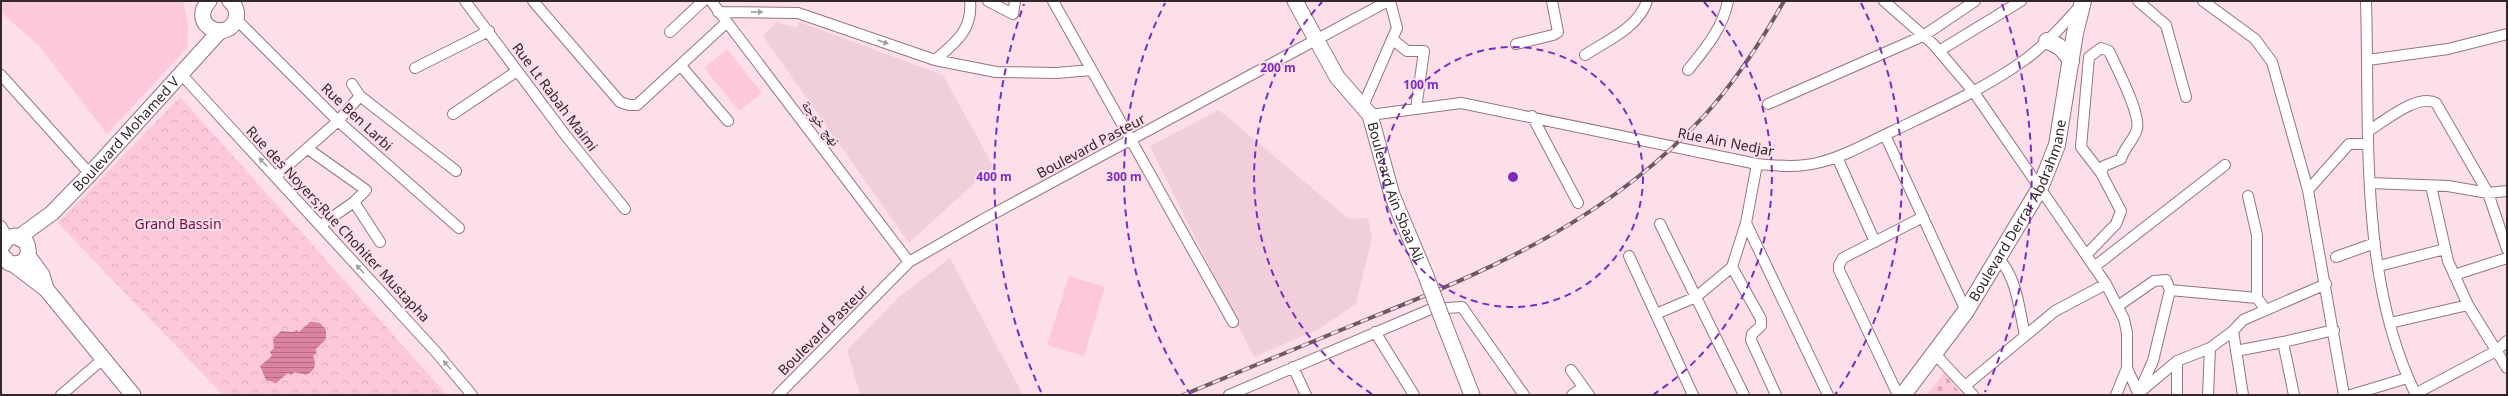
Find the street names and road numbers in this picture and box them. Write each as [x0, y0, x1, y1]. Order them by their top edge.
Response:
street label: Rue Lt Rabah Maimi [508, 39, 602, 155]
street label: Boulevard Mohamed V [68, 72, 184, 195]
street label: Rue Ben Larbi [317, 79, 397, 155]
street label: نهج خوجة [797, 96, 845, 150]
street label: Boulevard Pasteur [1033, 109, 1149, 182]
street label: Boulevard Derrar Abdrahmane [1964, 118, 2070, 305]
street label: Boulevard Aïn Sbaa Ali [1363, 119, 1429, 264]
street label: Rue des Noyers;Rue Chohiter Mustapha [242, 122, 434, 326]
street label: Rue Ain Nedjar [1676, 123, 1776, 160]
street label: Boulevard Pasteur [773, 280, 872, 379]

